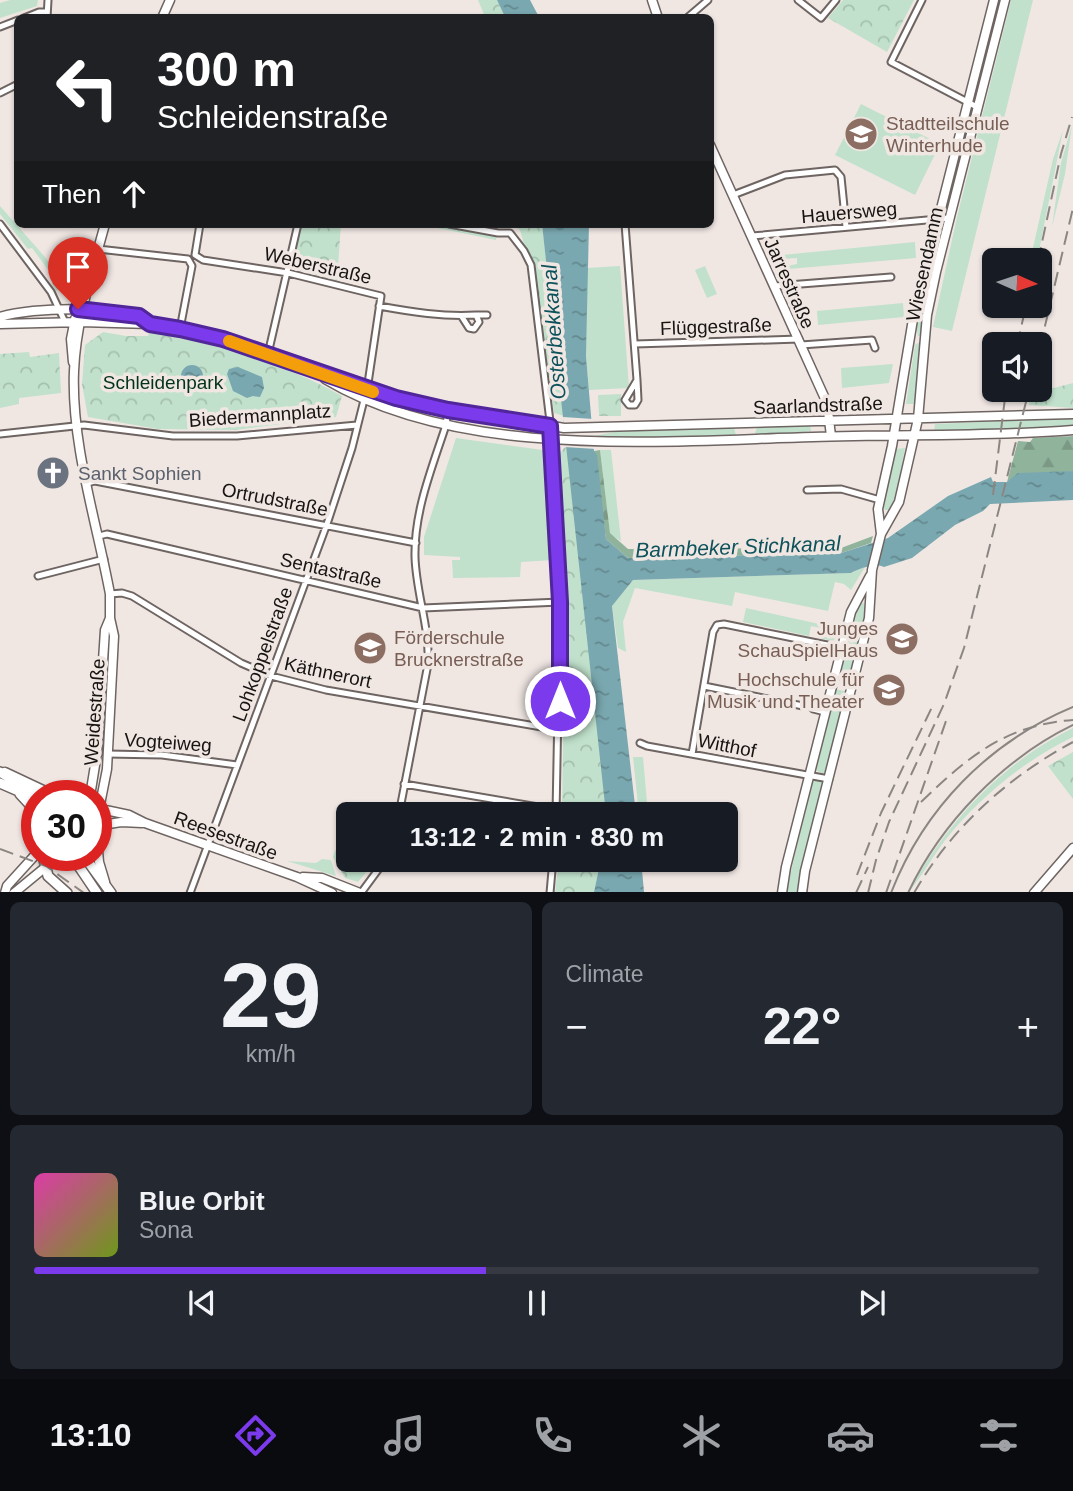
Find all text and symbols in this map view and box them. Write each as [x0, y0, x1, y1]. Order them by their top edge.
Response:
icon: left [42, 42, 133, 133]
text: 300 m [157, 42, 296, 96]
text: Schleidenstraße [157, 99, 388, 135]
place label: Stadtteilschule Winterhude [886, 113, 1010, 156]
school or university icon: Stadtteilschule Winterhude [842, 115, 880, 153]
icon: ahead [115, 175, 153, 213]
text: Then [42, 179, 101, 209]
street label: Hauersweg [800, 198, 898, 227]
street label: Wiesendamm [902, 205, 947, 323]
street label: Jarrestraße [760, 235, 819, 332]
pin [48, 237, 108, 309]
street label: Weberstraße [262, 243, 374, 288]
icon: arrive [59, 248, 97, 286]
north arrow [982, 248, 1052, 318]
map controls [982, 248, 1052, 402]
water label: Osterbekkanal [537, 262, 570, 400]
street label: Flüggestraße [660, 314, 772, 339]
button: sound [982, 332, 1052, 402]
park label: Schleidenpark [103, 372, 224, 393]
street label: Saarlandstraße [753, 393, 883, 418]
street label: Biedermannplatz [188, 400, 332, 431]
church icon: Sankt Sophien [34, 454, 72, 492]
place label: Sankt Sophien [78, 463, 202, 484]
street label: Ortrudstraße [220, 479, 330, 520]
water label: Barmbeker Stichkanal [635, 531, 842, 562]
street label: Sentastraße [278, 549, 384, 592]
street label: Lohkoppelstraße [228, 584, 297, 724]
place label: Junges SchauSpielHaus [738, 618, 878, 661]
school or university icon: Junges SchauSpielHaus [883, 620, 921, 658]
place label: Förderschule Brucknerstraße [394, 627, 524, 670]
school or university icon: Förderschule Brucknerstraße [351, 629, 389, 667]
street label: Käthnerort [282, 653, 374, 692]
street label: Weidestraße [80, 658, 109, 766]
position arrow [523, 664, 597, 738]
place label: Hochschule für Musik und Theater [707, 669, 865, 712]
school or university icon: Hochschule für Musik und Theater [870, 671, 908, 709]
street label: Vogteiweg [123, 729, 212, 756]
street label: Witthof [696, 730, 759, 762]
speed limit sign: 30 [21, 780, 112, 871]
street label: Reesestraße [171, 807, 281, 864]
text: 13:12 · 2 min · 830 m [410, 822, 664, 852]
text: 29 [220, 945, 321, 1046]
text: Climate [566, 961, 643, 987]
text: 22° [763, 997, 842, 1055]
text: − [566, 1006, 588, 1048]
text: + [1017, 1006, 1039, 1048]
text: km/h [246, 1041, 296, 1067]
text: Blue Orbit [139, 1186, 265, 1216]
text: Sona [139, 1217, 193, 1243]
icon: previous [183, 1284, 221, 1322]
icon: pause [518, 1284, 556, 1322]
icon: next [853, 1284, 891, 1322]
icon: directions [231, 1411, 280, 1460]
icon: music [380, 1411, 429, 1460]
icon: phone [528, 1411, 577, 1460]
icon: climate [677, 1411, 726, 1460]
icon: car [826, 1411, 875, 1460]
icon: filters [974, 1411, 1023, 1460]
text: 13:10 [50, 1417, 132, 1453]

